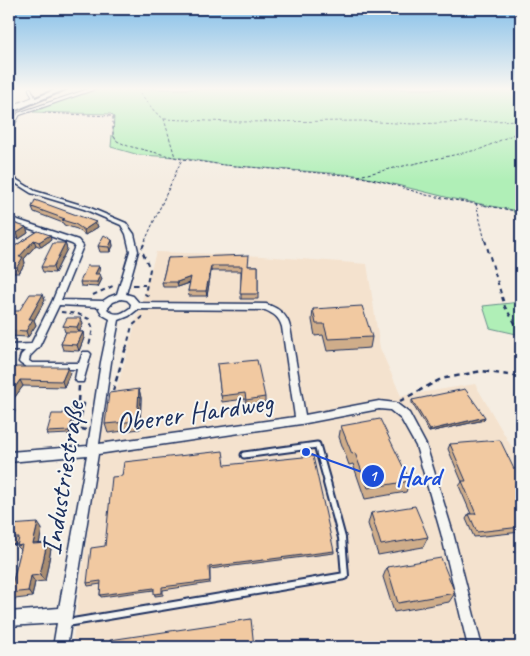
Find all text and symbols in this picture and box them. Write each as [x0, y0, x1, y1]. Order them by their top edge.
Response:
street label: Oberer Hardweg [113, 383, 277, 442]
street label: Industriestraße [32, 396, 93, 557]
callout: Hard [360, 456, 450, 496]
text: Hard [396, 461, 445, 493]
text: 1 [370, 467, 379, 486]

